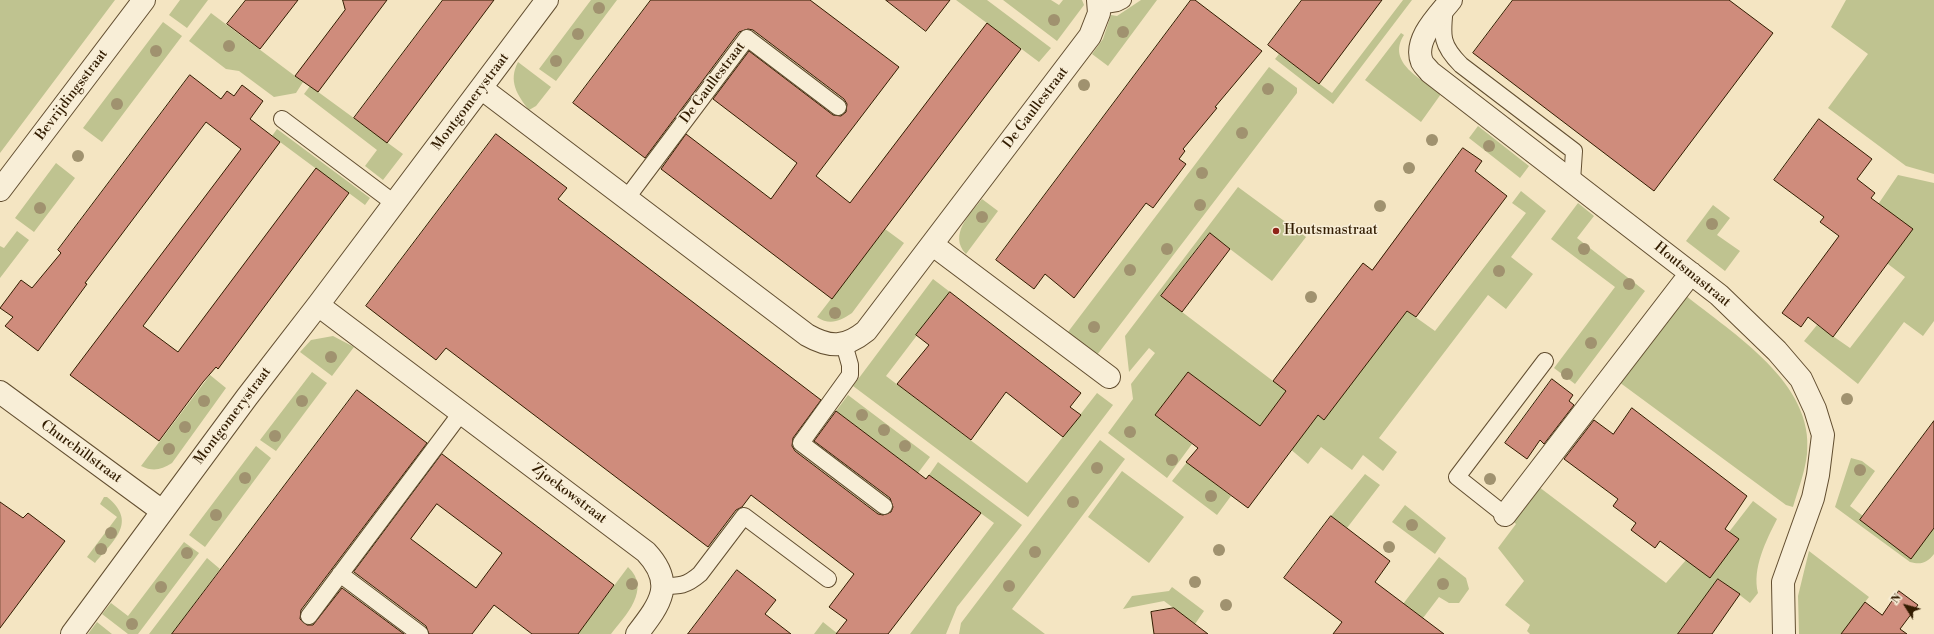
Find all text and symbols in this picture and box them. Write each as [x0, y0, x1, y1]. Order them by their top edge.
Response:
street label: De Gaullestraat [677, 39, 749, 127]
street label: Bevrijdingsstraat [32, 46, 112, 144]
street label: Montgomerystraat [429, 50, 513, 154]
street label: De Gaullestraat [1000, 64, 1072, 152]
place label: Houtsmastraat [1284, 223, 1378, 239]
marker: Houtsmastraat [1271, 226, 1281, 236]
street label: Houtsmastraat [1650, 239, 1734, 311]
street label: Montgomerystraat [191, 364, 275, 468]
street label: Churchillstraat [37, 417, 125, 487]
street label: Zjoekowstraat [528, 460, 610, 528]
north arrow [1886, 586, 1926, 626]
text: N [1888, 591, 1905, 606]

